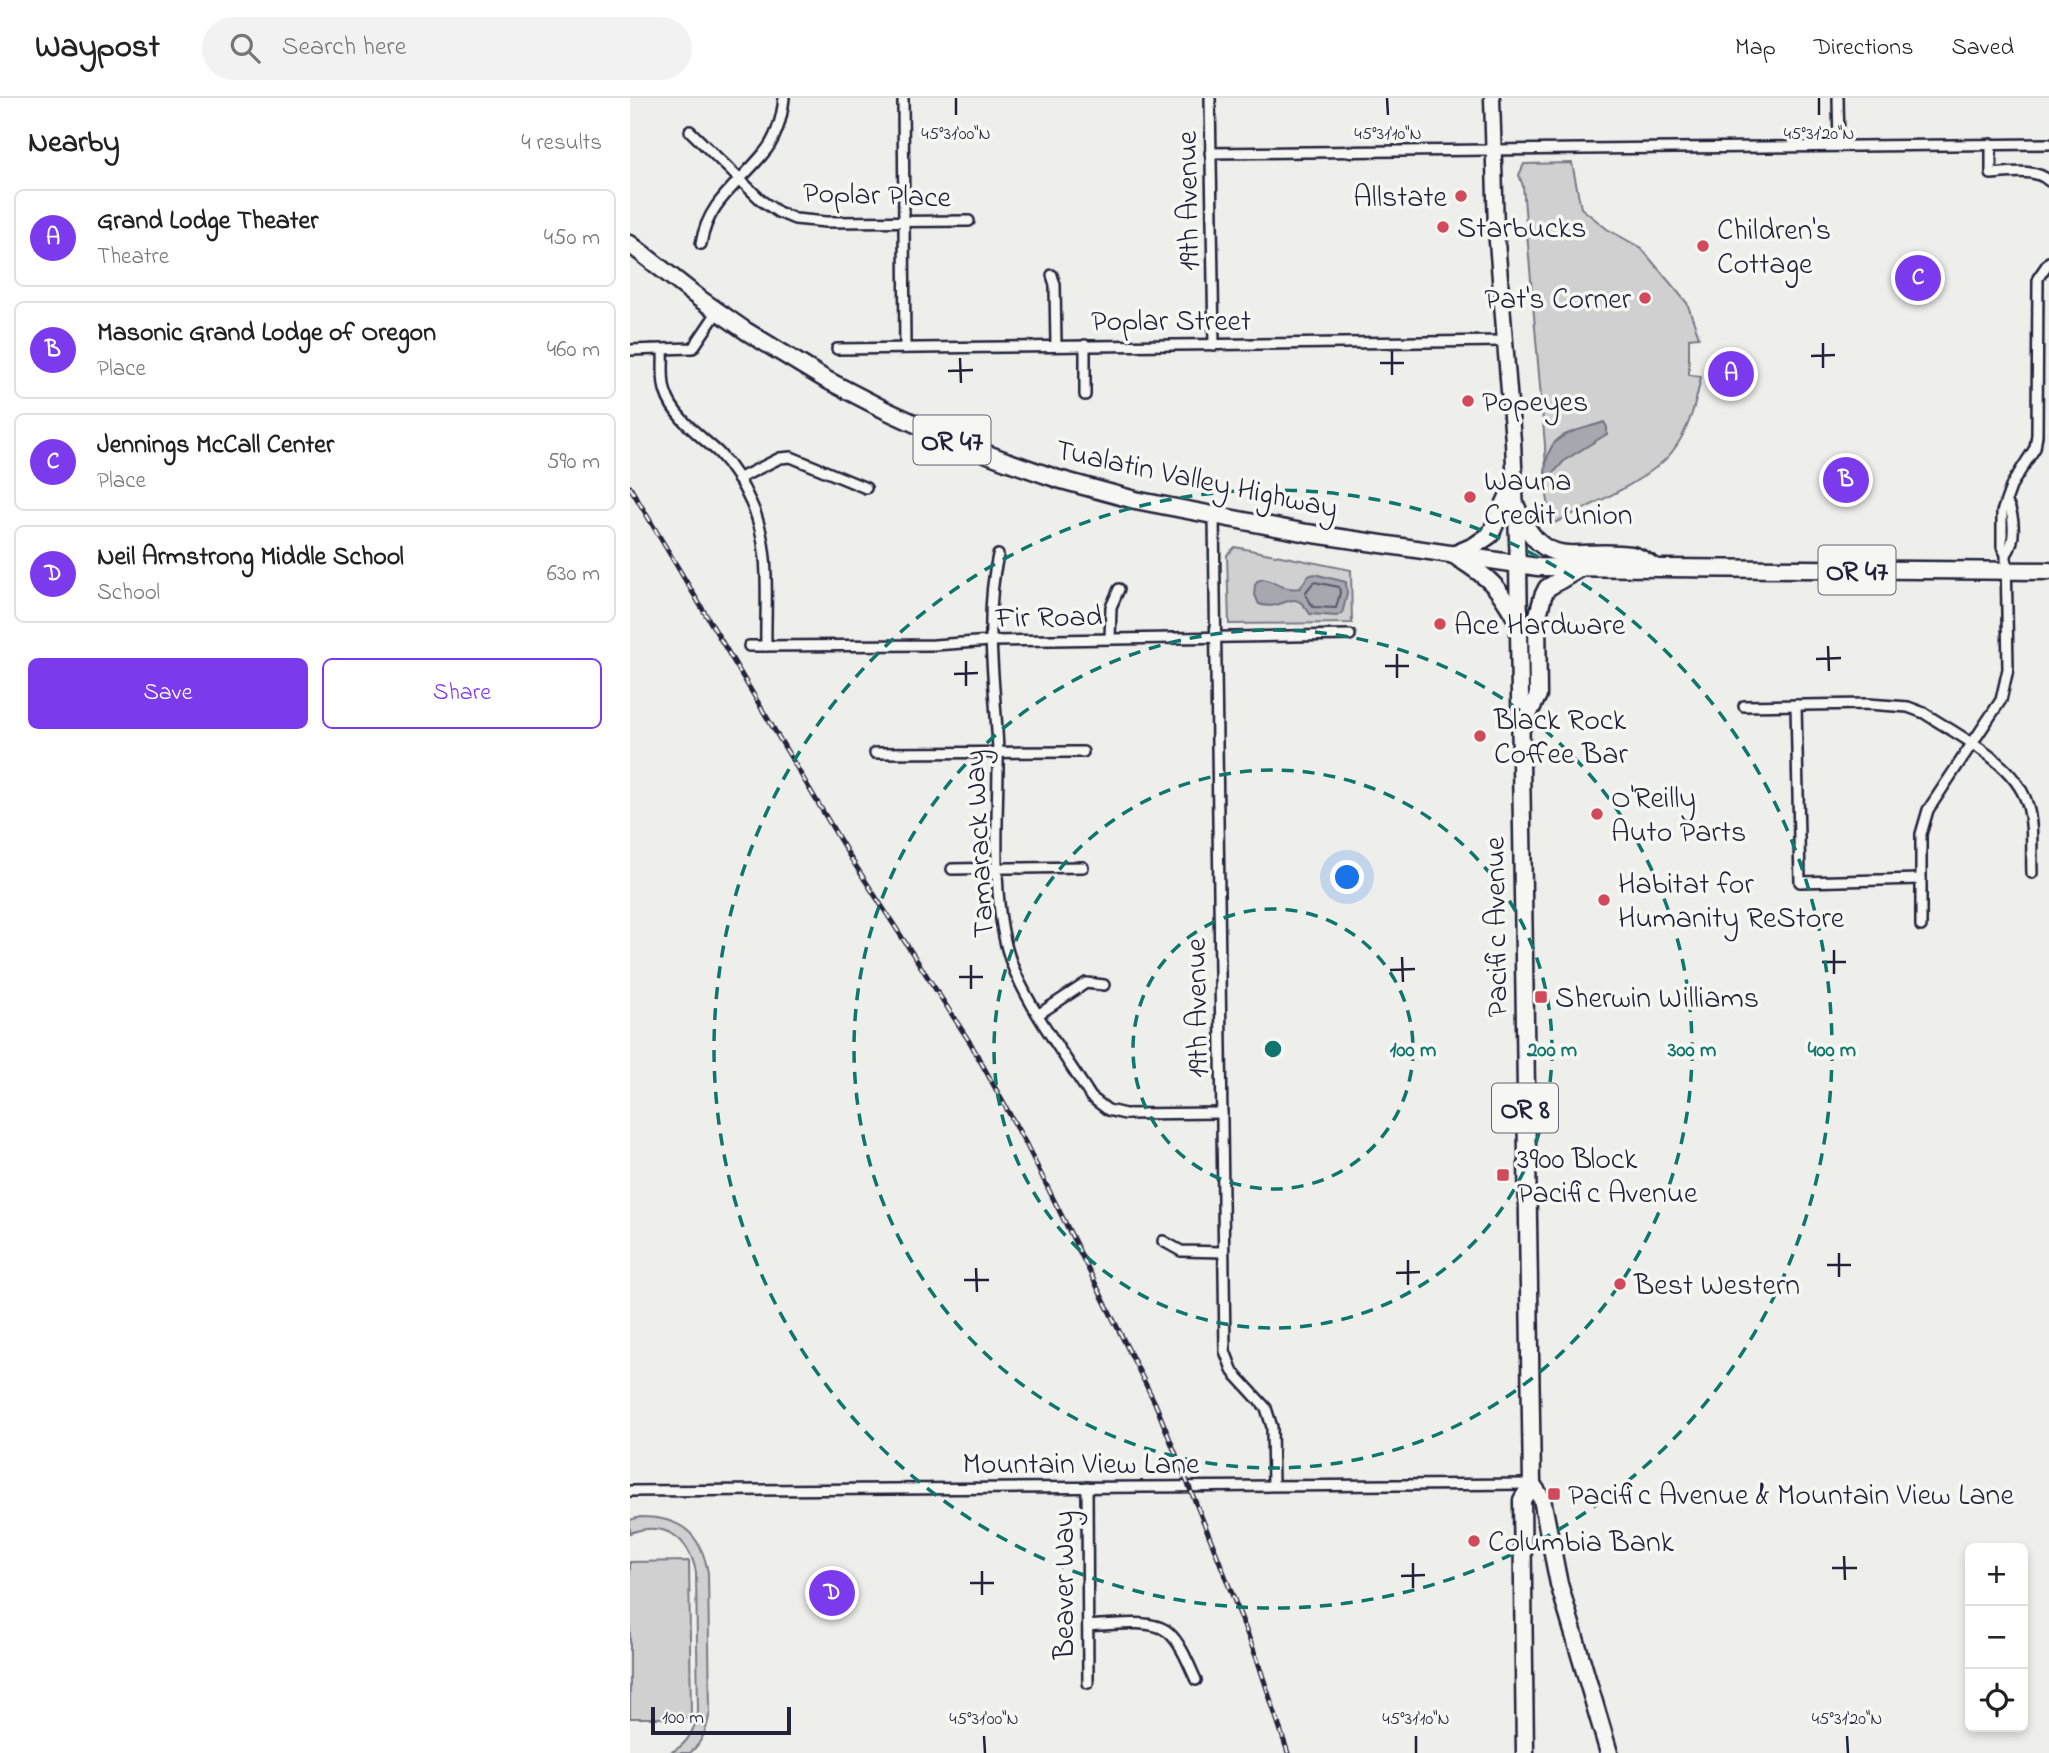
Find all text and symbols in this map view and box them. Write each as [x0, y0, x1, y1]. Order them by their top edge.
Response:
search box [202, 17, 692, 80]
text: Waypost [35, 24, 160, 72]
icon: search [226, 29, 264, 67]
text: Search here [282, 29, 406, 67]
text: Map [1735, 31, 1776, 66]
text: Directions [1814, 31, 1913, 66]
text: Saved [1951, 31, 2014, 66]
text: Nearby [28, 122, 120, 166]
text: 45°31'00"N [921, 122, 991, 148]
text: 45°31'10"N [1354, 122, 1422, 148]
text: 45°31'20"N [1784, 122, 1854, 148]
text: 4 results [521, 127, 602, 160]
street label: 19th Avenue [1167, 130, 1213, 271]
street label: Poplar Place [802, 172, 952, 222]
place label: Allstate [1353, 177, 1448, 221]
marker: Allstate [1453, 188, 1469, 204]
text: Grand Lodge Theater [97, 203, 318, 241]
place label: Starbucks [1457, 208, 1586, 252]
place label: Children's Cottage [1717, 210, 1831, 288]
marker: Starbucks [1435, 219, 1451, 235]
text: A [46, 222, 60, 255]
text: 450 m [544, 222, 600, 255]
marker: Children's Cottage [1695, 238, 1711, 254]
text: Theatre [97, 241, 169, 274]
pin: C [1895, 252, 1941, 304]
place label: Pat's Corner [1484, 279, 1632, 323]
marker: Pat's Corner [1637, 290, 1653, 306]
street label: Poplar Street [1091, 301, 1251, 345]
text: Masonic Grand Lodge of Oregon [97, 315, 436, 353]
text: B [45, 334, 61, 367]
text: 460 m [547, 334, 600, 367]
pin: A [1708, 348, 1754, 400]
text: Place [97, 353, 146, 386]
place label: Popeyes [1482, 382, 1588, 426]
marker: Popeyes [1460, 393, 1476, 409]
road number: OR 47 [914, 416, 990, 464]
text: Jennings McCall Center [97, 427, 334, 465]
street label: Tualatin Valley Highway [1051, 430, 1342, 532]
text: C [47, 446, 59, 479]
text: 590 m [546, 446, 600, 479]
pin: B [1823, 454, 1869, 506]
place label: Wauna Credit Union [1484, 461, 1633, 539]
text: Place [97, 465, 146, 498]
marker: Wauna Credit Union [1462, 489, 1478, 505]
text: Neil Armstrong Middle School [97, 539, 404, 577]
road number: OR 47 [1818, 546, 1896, 594]
text: D [45, 558, 61, 591]
text: 630 m [547, 558, 600, 591]
text: School [97, 577, 160, 610]
street label: Fir Road [994, 596, 1103, 642]
place label: Ace Hardware [1454, 605, 1626, 649]
marker: Ace Hardware [1432, 616, 1448, 632]
button: Save [28, 658, 308, 729]
button: Share [322, 658, 602, 729]
place label: Black Rock Coffee Bar [1493, 700, 1628, 778]
marker: Black Rock Coffee Bar [1472, 728, 1488, 744]
street label: Tamarack Way [954, 749, 1008, 939]
place label: O'Reilly Auto Parts [1611, 778, 1746, 856]
marker: O'Reilly Auto Parts [1589, 806, 1605, 822]
street label: Pacific Avenue [1474, 836, 1522, 1017]
your location [1330, 860, 1364, 894]
place label: Habitat for Humanity ReStore [1618, 864, 1845, 942]
marker: Habitat for Humanity ReStore [1596, 892, 1612, 908]
street label: 19th Avenue [1176, 937, 1222, 1078]
place label: Sherwin Williams [1555, 978, 1759, 1022]
marker: Sherwin Williams [1533, 989, 1549, 1005]
text: 100 m [1390, 1036, 1436, 1066]
text: 200 m [1526, 1036, 1577, 1066]
text: 300 m [1667, 1036, 1716, 1066]
text: 400 m [1808, 1036, 1856, 1066]
centre of rings [1261, 1037, 1285, 1061]
road number: OR 8 [1492, 1084, 1558, 1132]
place label: 3900 Block Pacific Avenue [1517, 1139, 1698, 1217]
marker: 3900 Block Pacific Avenue [1495, 1167, 1511, 1183]
place label: Best Western [1633, 1265, 1800, 1309]
marker: Best Western [1612, 1276, 1628, 1292]
street label: Mountain View Lane [963, 1444, 1200, 1488]
place label: Pacific Avenue & Mountain View Lane [1568, 1475, 2014, 1519]
marker: Pacific Avenue & Mountain View Lane [1546, 1486, 1562, 1502]
street label: Beaver Way [1044, 1511, 1088, 1660]
place label: Columbia Bank [1488, 1522, 1675, 1566]
marker: Columbia Bank [1466, 1533, 1482, 1549]
map controls [1965, 1543, 2028, 1732]
button: + [1965, 1543, 2028, 1606]
pin: D [809, 1567, 855, 1619]
button: − [1965, 1606, 2028, 1669]
button: locate [1965, 1669, 2028, 1732]
scale bar [651, 1704, 791, 1736]
text: 100 m [662, 1705, 704, 1732]
text: 45°31'00"N [949, 1707, 1019, 1733]
text: 45°31'10"N [1382, 1707, 1450, 1733]
text: 45°31'20"N [1812, 1707, 1882, 1733]

